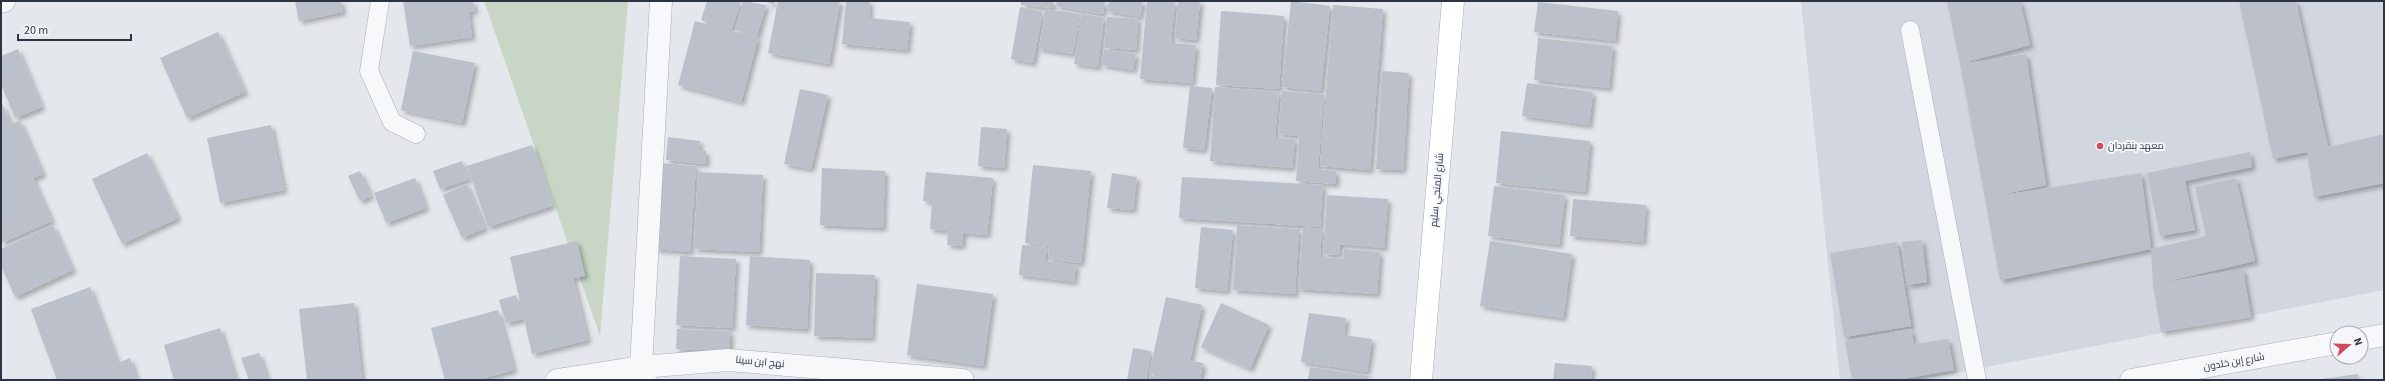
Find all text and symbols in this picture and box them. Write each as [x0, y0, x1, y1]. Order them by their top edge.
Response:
scale bar [18, 16, 131, 42]
text: 20 m [24, 22, 48, 39]
place label: معهد بنقردان [2108, 139, 2164, 153]
marker: معهد بنقردان [2095, 141, 2105, 151]
street label: شارع المنجي سليم [1427, 152, 1447, 228]
north arrow [2329, 325, 2369, 365]
text: N [2350, 336, 2366, 348]
street label: شارع إبن خلدون [2202, 350, 2266, 374]
street label: نهج ابن سينا [735, 353, 785, 371]

